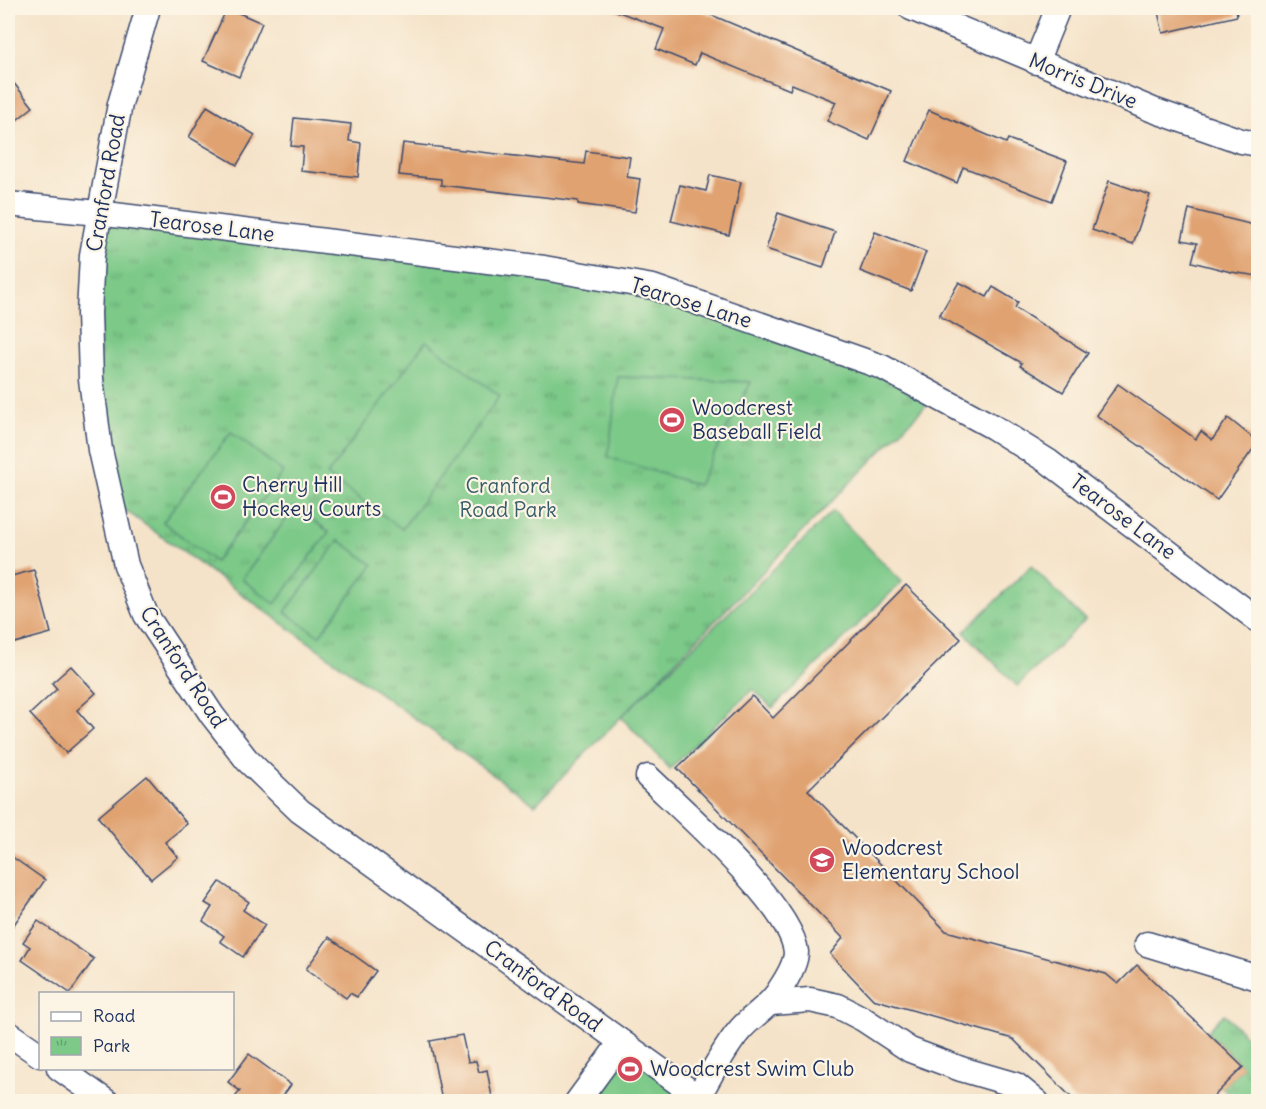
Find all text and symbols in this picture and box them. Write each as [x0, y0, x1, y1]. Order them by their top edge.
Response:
street label: Morris Drive [1025, 47, 1141, 115]
street label: Cranford Road [80, 112, 131, 254]
street label: Tearose Lane [148, 205, 276, 248]
street label: Tearose Lane [627, 271, 755, 334]
place label: Woodcrest Baseball Field [692, 394, 822, 445]
sports icon: Woodcrest Baseball Field [657, 405, 687, 435]
street label: Tearose Lane [1065, 468, 1182, 565]
place label: Cherry Hill Hockey Courts [242, 471, 381, 522]
park label: Cranford Road Park [459, 472, 557, 523]
sports icon: Cherry Hill Hockey Courts [208, 482, 238, 512]
street label: Cranford Road [134, 601, 233, 733]
place label: Woodcrest Elementary School [842, 834, 1019, 885]
school or university icon: Woodcrest Elementary School [807, 845, 837, 875]
street label: Cranford Road [479, 934, 608, 1037]
legend [39, 992, 234, 1070]
text: Road [93, 1004, 136, 1027]
text: Park [93, 1034, 130, 1057]
sports icon: Woodcrest Swim Club [615, 1054, 645, 1084]
place label: Woodcrest Swim Club [650, 1055, 854, 1082]

